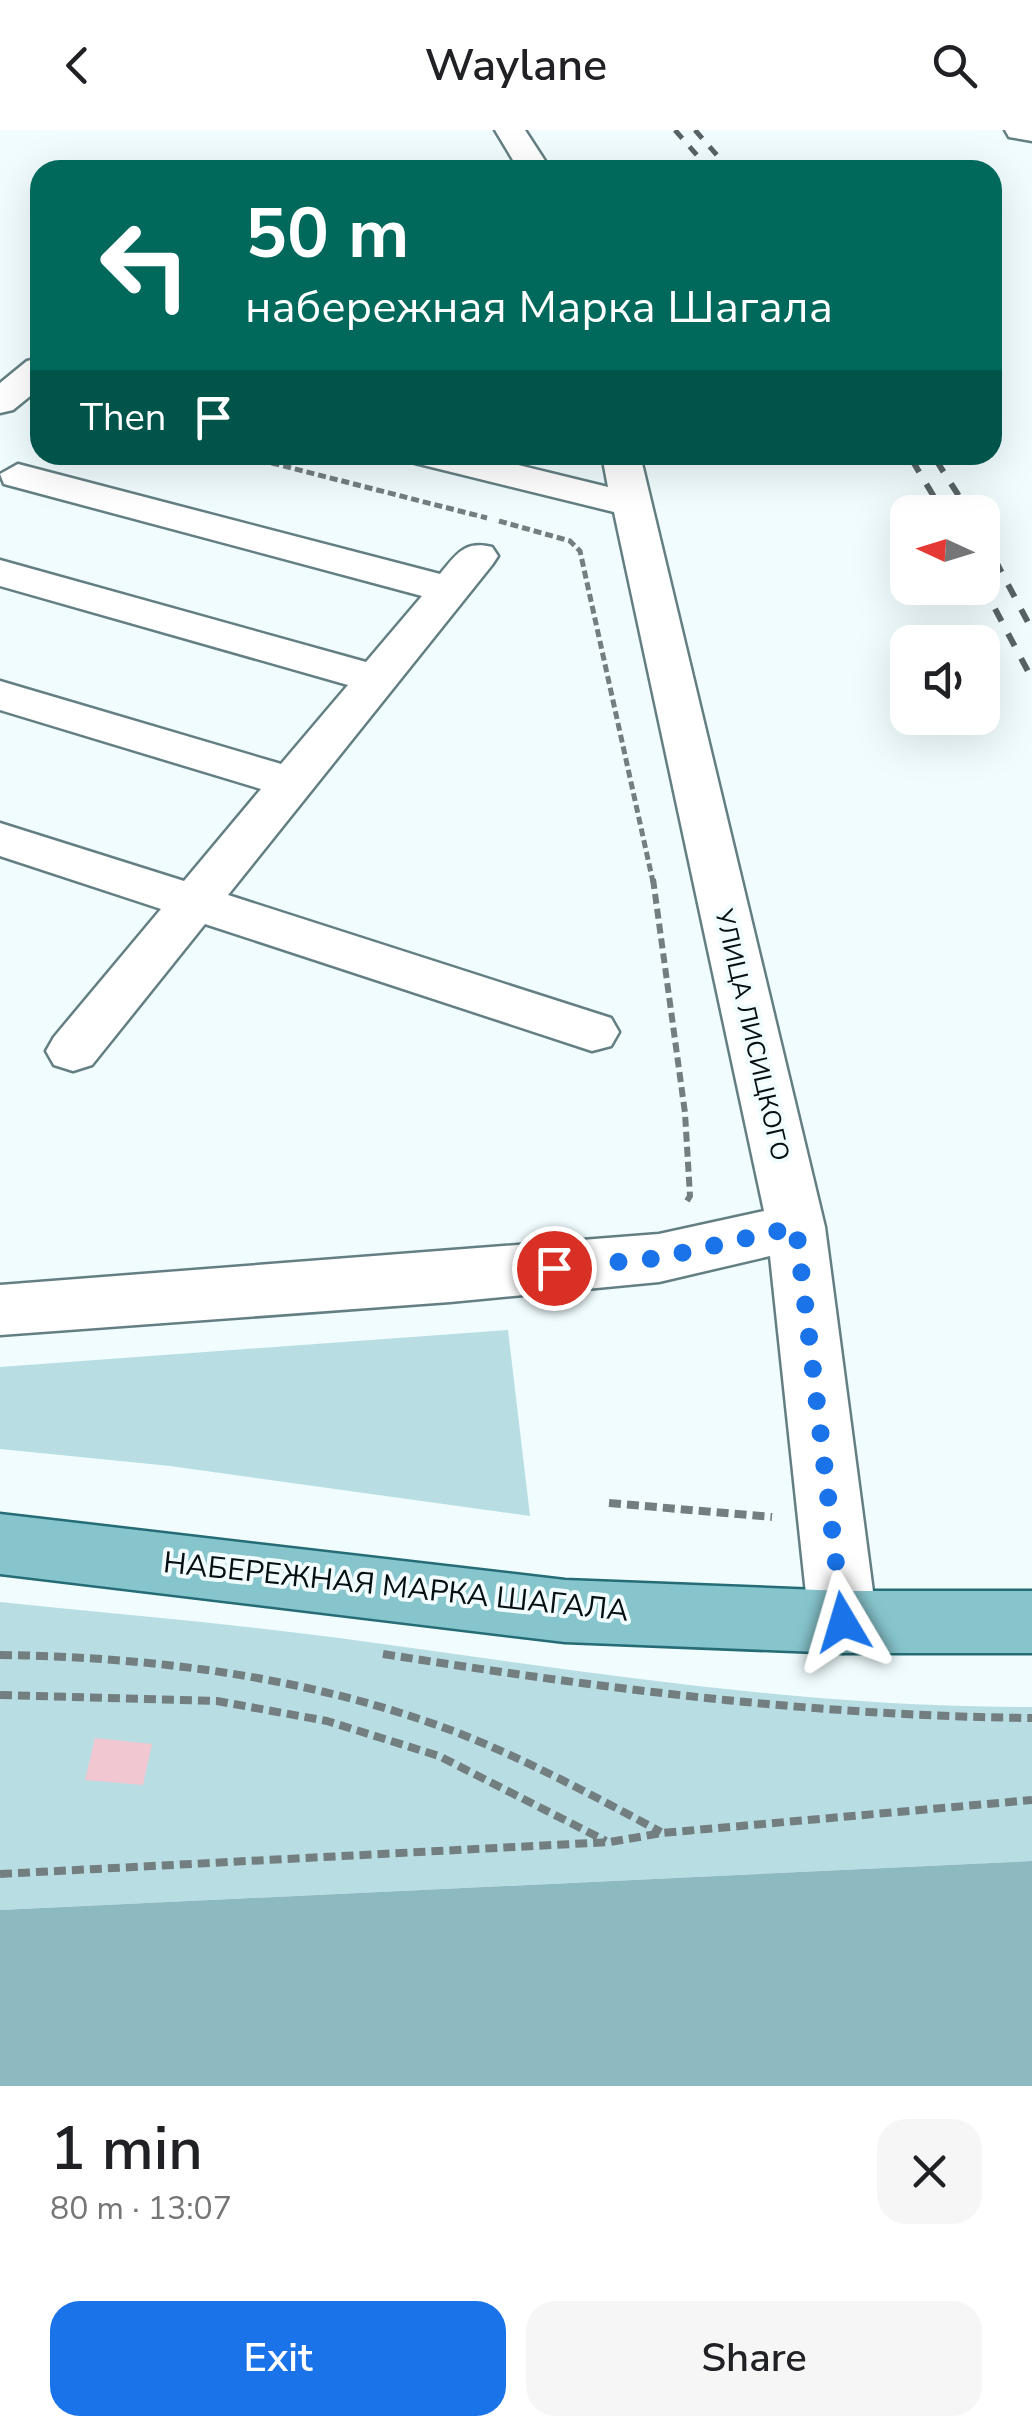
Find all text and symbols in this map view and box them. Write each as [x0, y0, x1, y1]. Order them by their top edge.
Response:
text: Waylane [425, 35, 607, 96]
icon: back [50, 38, 105, 93]
icon: search [927, 38, 982, 93]
text: 50 m [245, 186, 409, 282]
icon: left [80, 200, 210, 330]
text: набережная Марка Шагала [245, 277, 833, 338]
icon: arrive [186, 390, 241, 445]
text: Then [80, 392, 166, 443]
north arrow [890, 495, 1000, 605]
map controls [890, 495, 1000, 735]
button: sound [890, 625, 1000, 735]
street label: УЛИЦА ЛИСИЦКОГО [706, 905, 797, 1164]
pin [512, 1226, 597, 1311]
icon: arrive [527, 1241, 582, 1296]
street label: НАБЕРЕЖНАЯ МАРКА ШАГАЛА [161, 1542, 631, 1632]
position arrow [791, 1570, 895, 1674]
text: 1 min [50, 2108, 203, 2190]
button: close [877, 2119, 982, 2224]
text: 80 m · 13:07 [50, 2187, 232, 2230]
button: Exit [50, 2301, 506, 2416]
button: Share [526, 2301, 982, 2416]

